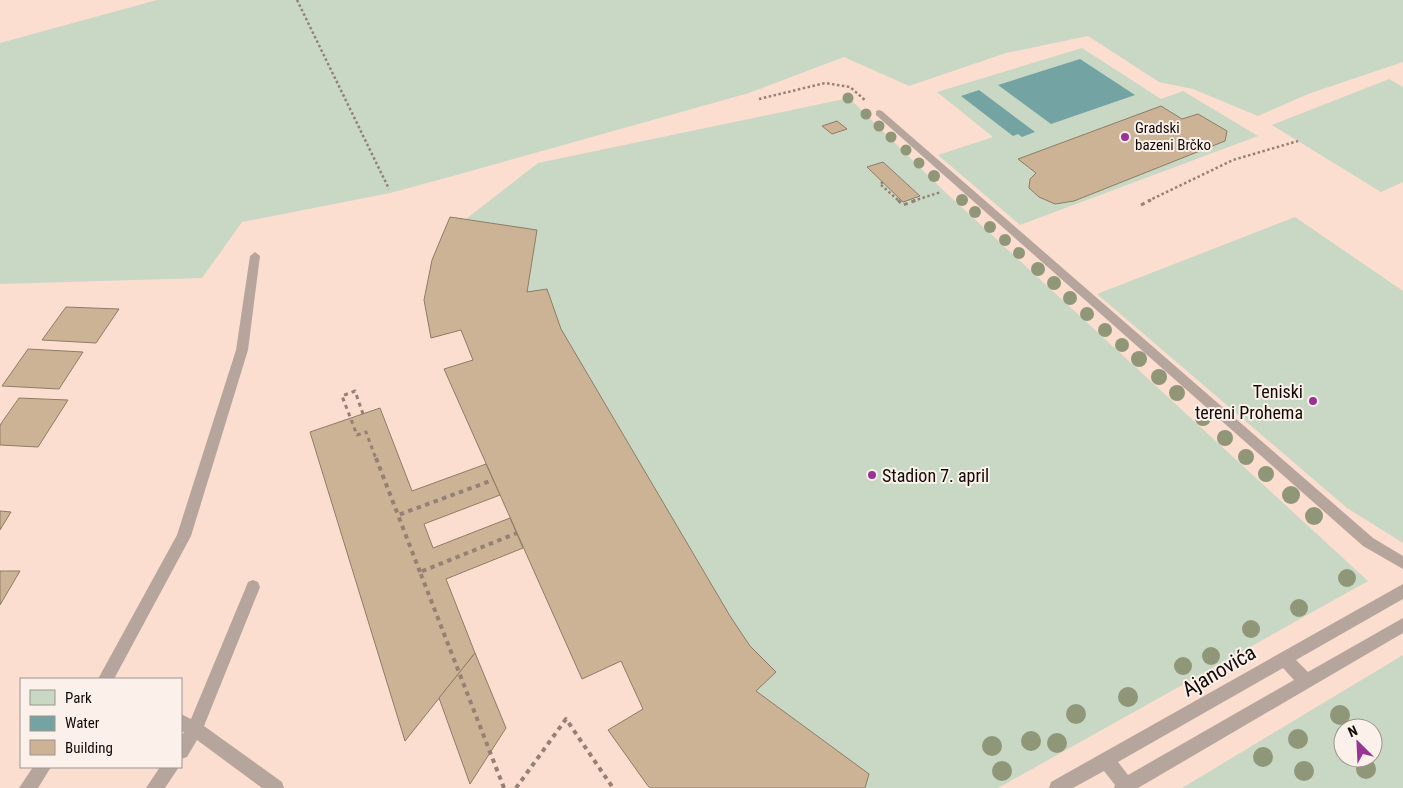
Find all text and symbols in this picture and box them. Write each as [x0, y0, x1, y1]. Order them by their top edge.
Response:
place label: Gradski bazeni Brčko [1135, 119, 1211, 154]
marker: Gradski bazeni Brčko [1119, 131, 1131, 143]
place label: Teniski tereni Prohema [1195, 381, 1303, 423]
marker: Teniski tereni Prohema [1307, 395, 1319, 407]
place label: Stadion 7. april [882, 465, 989, 486]
marker: Stadion 7. april [866, 469, 878, 481]
street label: Ajanovića [1178, 640, 1260, 702]
legend [20, 678, 182, 768]
text: Park [65, 689, 92, 707]
text: Water [65, 714, 100, 732]
north arrow [1333, 718, 1383, 768]
text: N [1346, 722, 1360, 740]
text: Building [65, 739, 113, 757]

